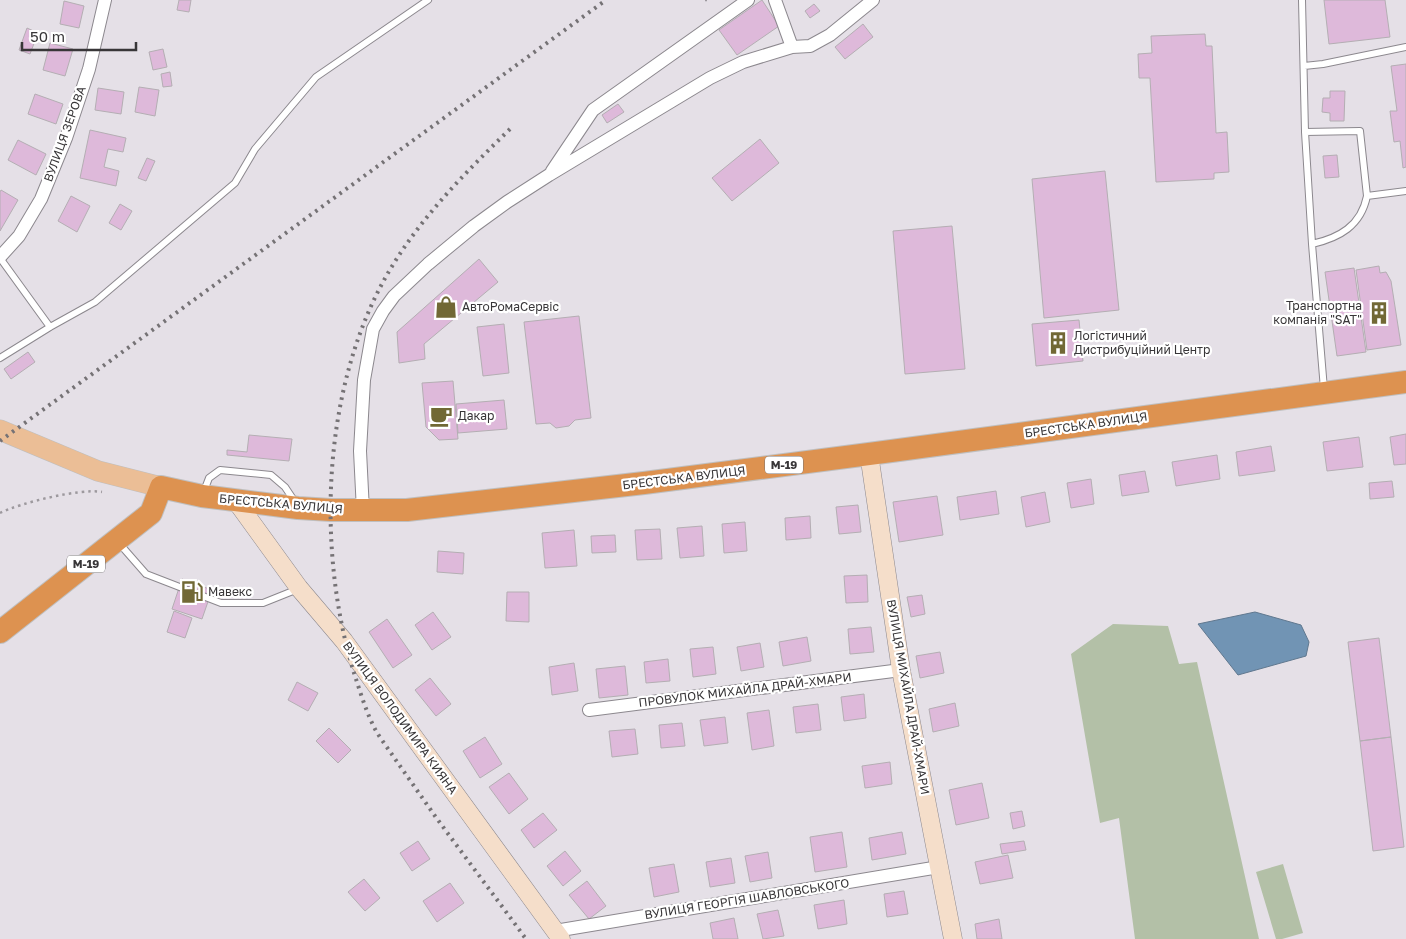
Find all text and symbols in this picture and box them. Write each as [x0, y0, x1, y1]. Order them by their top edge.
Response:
scale bar [22, 20, 136, 52]
text: 50 m [30, 27, 65, 45]
street label: ВУЛИЦЯ ЗЕРОВА [40, 84, 89, 184]
shop icon: АвтоРомаСервіс [433, 294, 459, 320]
place label: Транспортна компанія "SAT" [1273, 298, 1362, 327]
place label: АвтоРомаСервіс [462, 299, 560, 314]
building icon: Транспортна компанія "SAT" [1366, 300, 1392, 326]
place label: Логістичний Дистрибуційний Центр [1074, 328, 1210, 357]
building icon: Логістичний Дистрибуційний Центр [1045, 330, 1071, 356]
cafe icon: Дакар [428, 403, 454, 429]
place label: Дакар [458, 408, 494, 423]
street label: БРЕСТСЬКА ВУЛИЦЯ [1023, 408, 1148, 441]
road number: М-19 [765, 456, 803, 474]
street label: БРЕСТСЬКА ВУЛИЦЯ [621, 463, 746, 493]
street label: БРЕСТСЬКА ВУЛИЦЯ [219, 491, 343, 516]
road number: М-19 [67, 556, 105, 572]
fuel station icon: Мавекс [179, 579, 205, 605]
place label: Мавекс [208, 584, 253, 599]
street label: ВУЛИЦЯ МИХАЙЛА ДРАЙ-ХМАРИ [884, 598, 933, 796]
street label: ВУЛИЦЯ ВОЛОДИМИРА КИЯНА [340, 638, 461, 797]
street label: ПРОВУЛОК МИХАЙЛА ДРАЙ-ХМАРИ [638, 669, 852, 710]
street label: ВУЛИЦЯ ГЕОРГІЯ ШАВЛОВСЬКОГО [643, 875, 850, 922]

